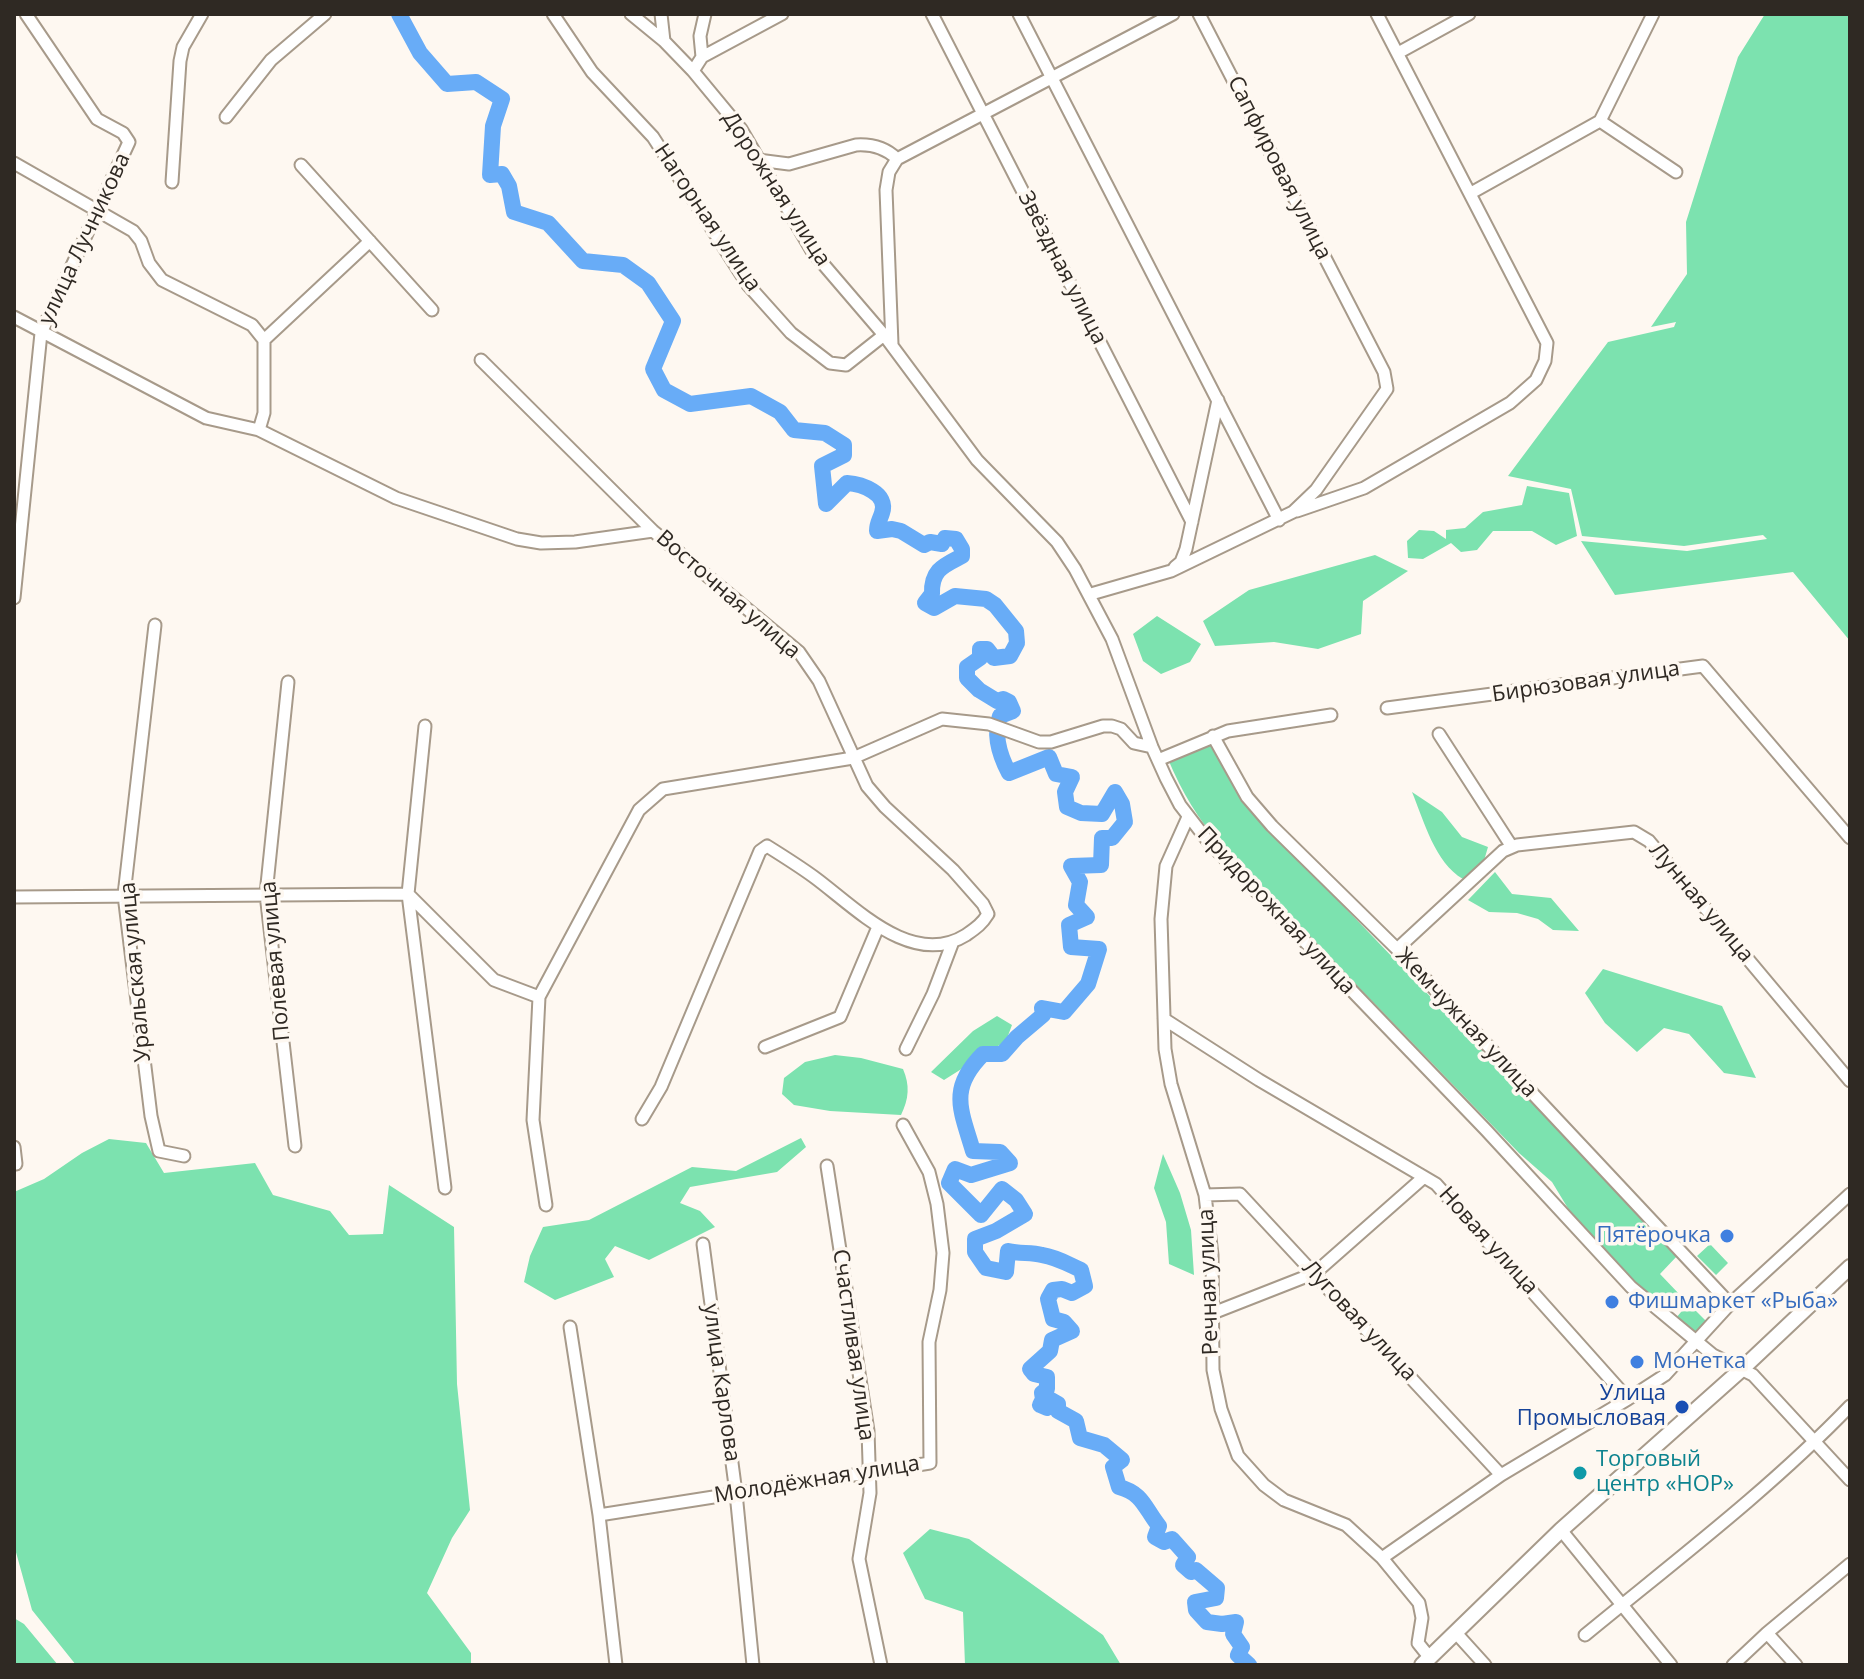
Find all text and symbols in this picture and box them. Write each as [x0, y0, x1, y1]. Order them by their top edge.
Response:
street label: Сапфировая улица [1221, 72, 1337, 264]
street label: Дорожная улица [716, 107, 836, 271]
street label: Нагорная улица [648, 139, 766, 297]
street label: улица Лучникова [34, 149, 136, 329]
street label: Звёздная улица [1012, 187, 1112, 349]
street label: Восточная улица [650, 525, 806, 665]
street label: Бирюзовая улица [1490, 656, 1682, 708]
street label: Придорожная улица [1191, 822, 1361, 1000]
street label: Лунная улица [1643, 838, 1759, 968]
street label: Полевая улица [256, 880, 296, 1042]
street label: Уральская улица [115, 881, 157, 1063]
street label: Жемчужная улица [1390, 943, 1542, 1103]
street label: Новая улица [1433, 1182, 1543, 1300]
street label: Речная улица [1193, 1208, 1225, 1356]
place label: Пятёрочка [1596, 1223, 1711, 1249]
marker: Пятёрочка [1718, 1227, 1736, 1245]
street label: Счастливая улица [826, 1247, 880, 1443]
street label: Луговая улица [1296, 1255, 1422, 1387]
place label: Фишмаркет «Рыба» [1628, 1289, 1838, 1315]
marker: Фишмаркет «Рыба» [1603, 1293, 1621, 1311]
street label: улица Карлова [697, 1302, 745, 1464]
place label: Монетка [1653, 1349, 1746, 1375]
marker: Монетка [1628, 1353, 1646, 1371]
place label: Улица Промысловая [1517, 1381, 1666, 1432]
marker: Улица Промысловая [1673, 1398, 1691, 1416]
place label: Торговый центр «НОР» [1596, 1447, 1734, 1498]
street label: Молодёжная улица [712, 1451, 922, 1509]
marker: Торговый центр «НОР» [1571, 1464, 1589, 1482]

